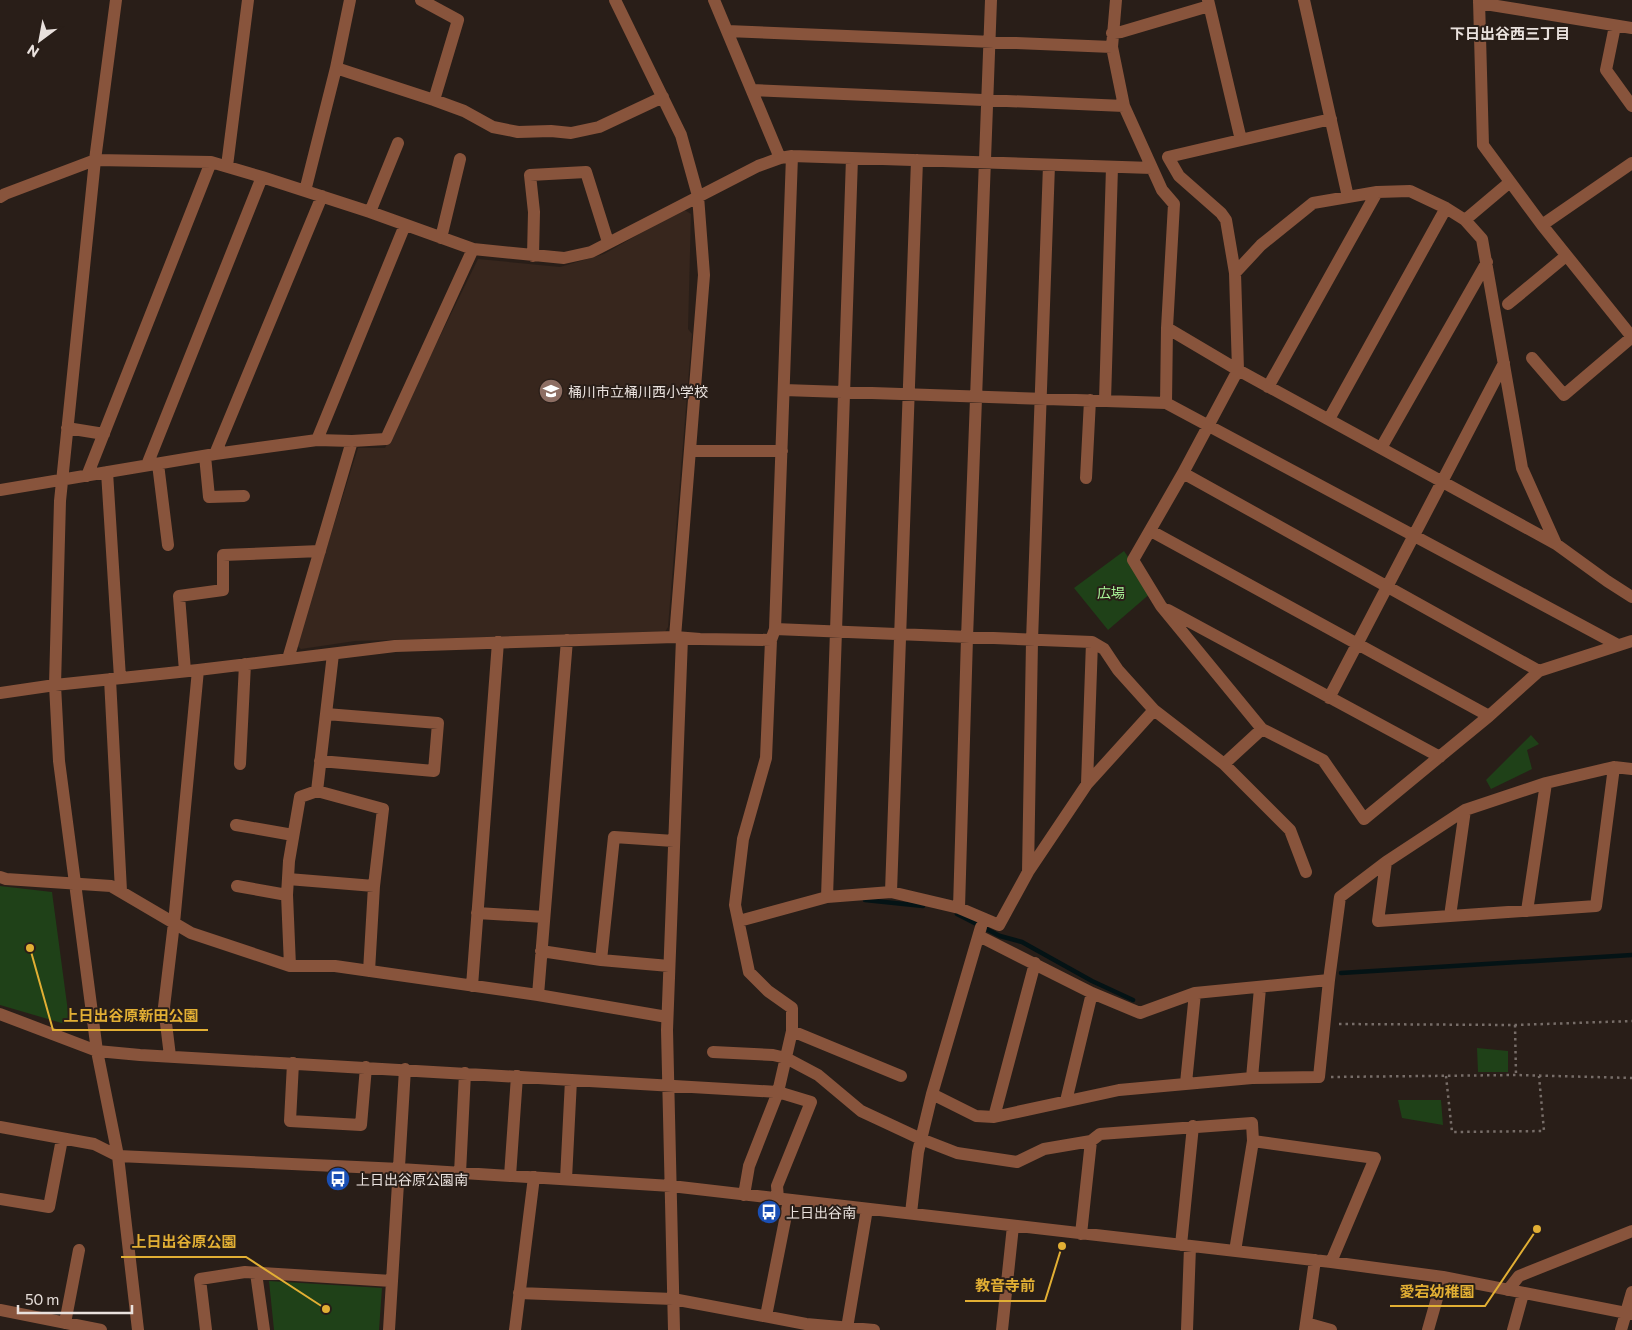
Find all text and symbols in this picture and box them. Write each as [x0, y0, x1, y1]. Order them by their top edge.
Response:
north arrow [15, 15, 65, 65]
district label: 下日出谷西三丁目 [1450, 24, 1570, 42]
text: N [24, 41, 42, 61]
school or university icon: 桶川市立桶川西小学校 [538, 378, 564, 404]
place label: 桶川市立桶川西小学校 [568, 383, 708, 400]
park label: 広場 [1097, 584, 1125, 601]
callout: 上日出谷原新田公園 [53, 1000, 208, 1030]
text: 上日出谷原新田公園 [63, 1006, 199, 1024]
bus stop icon: 上日出谷原公園南 [325, 1166, 351, 1192]
place label: 上日出谷原公園南 [356, 1171, 468, 1188]
bus stop icon: 上日出谷南 [756, 1199, 782, 1225]
place label: 上日出谷南 [786, 1204, 856, 1221]
callout: 上日出谷原公園 [121, 1227, 246, 1257]
text: 上日出谷原公園 [131, 1232, 237, 1250]
callout: 教音寺前 [965, 1271, 1045, 1301]
text: 教音寺前 [975, 1276, 1035, 1294]
callout: 愛宕幼稚園 [1390, 1276, 1485, 1306]
scale bar [18, 1282, 131, 1314]
text: 愛宕幼稚園 [1399, 1282, 1475, 1300]
text: 50 m [25, 1290, 59, 1308]

